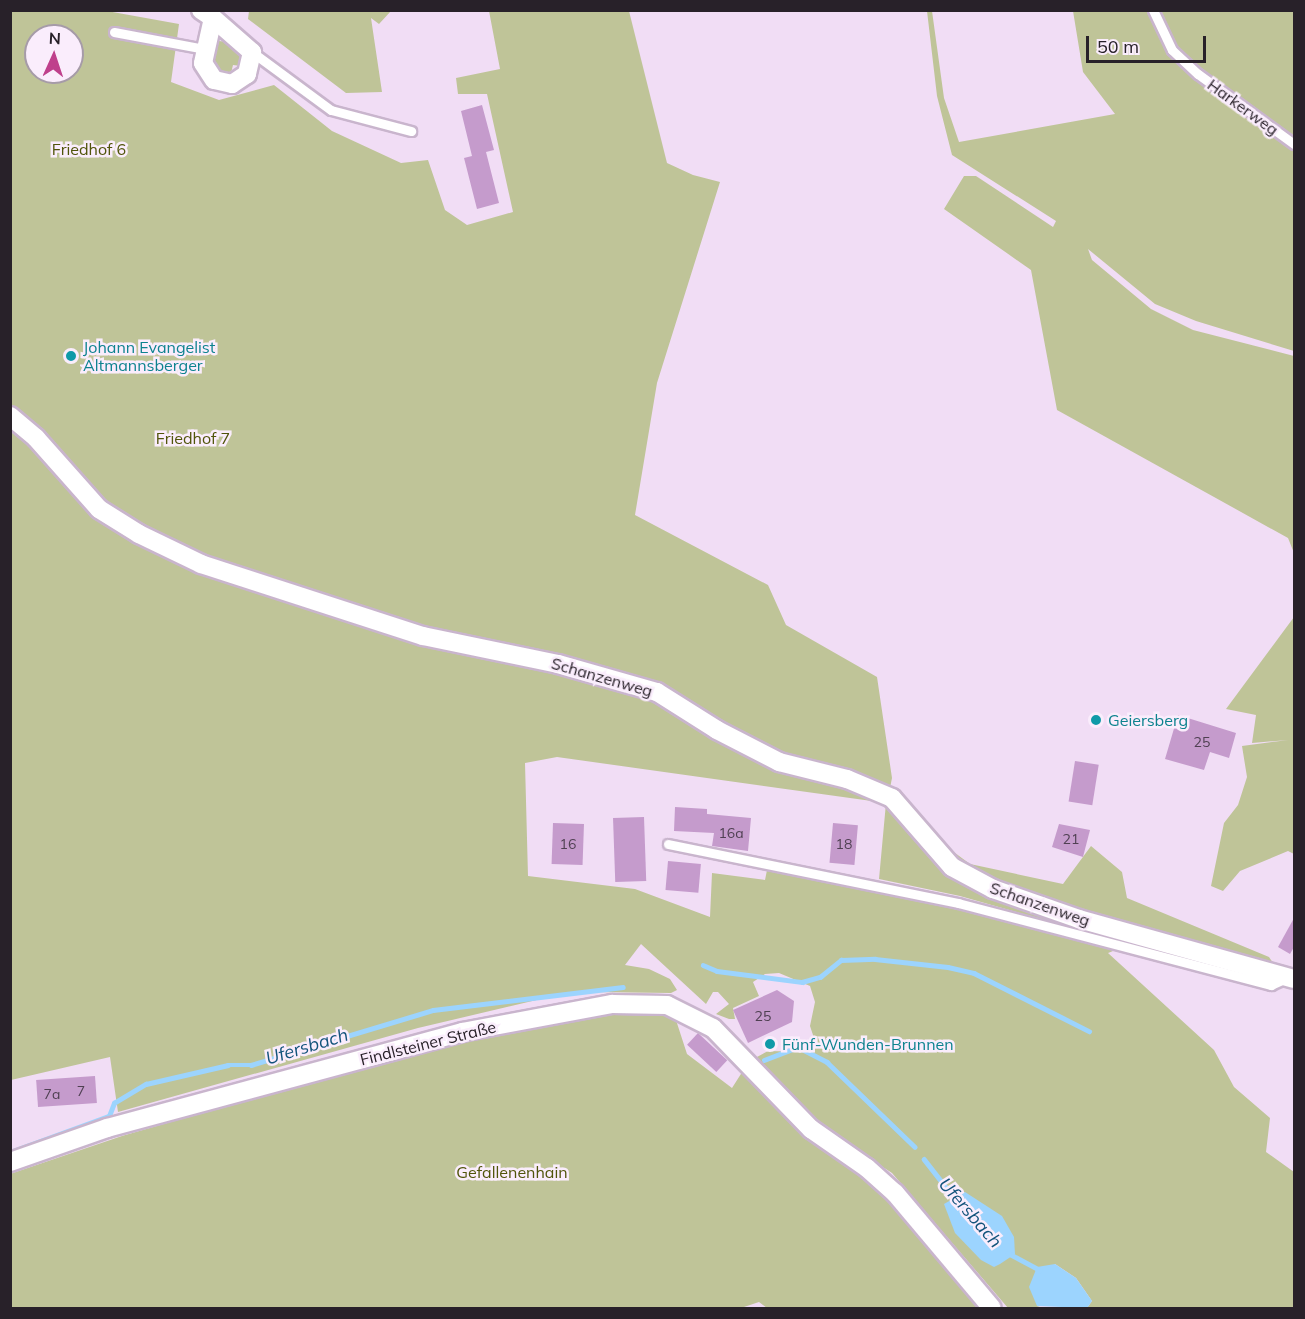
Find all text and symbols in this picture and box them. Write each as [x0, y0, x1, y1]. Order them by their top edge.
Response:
north arrow [24, 24, 84, 84]
scale bar [1089, 24, 1209, 62]
text: N [48, 28, 61, 48]
text: 50 m [1097, 35, 1139, 58]
street label: Harkerweg [1204, 75, 1282, 139]
park label: Friedhof 6 [52, 139, 126, 159]
place label: Johann Evangelist Altmannsberger [83, 337, 215, 375]
marker: Johann Evangelist Altmannsberger [64, 349, 78, 363]
park label: Friedhof 7 [156, 428, 230, 448]
street label: Schanzenweg [549, 653, 655, 701]
place label: Geiersberg [1108, 710, 1188, 730]
marker: Geiersberg [1089, 713, 1103, 727]
house number: 25 [1194, 734, 1210, 750]
house number: 16a [718, 825, 744, 841]
house number: 21 [1063, 831, 1079, 847]
house number: 16 [560, 836, 576, 852]
house number: 18 [836, 836, 852, 852]
street label: Schanzenweg [987, 878, 1093, 930]
house number: 25 [755, 1008, 771, 1024]
street label: Findlsteiner Straße [358, 1017, 498, 1069]
water label: Ufersbach [263, 1024, 351, 1070]
place label: Fünf-Wunden-Brunnen [782, 1034, 954, 1054]
marker: Fünf-Wunden-Brunnen [763, 1037, 777, 1051]
house number: 7 [77, 1083, 85, 1099]
house number: 7a [44, 1086, 60, 1102]
park label: Gefallenenhain [456, 1162, 568, 1182]
water label: Ufersbach [934, 1174, 1006, 1252]

